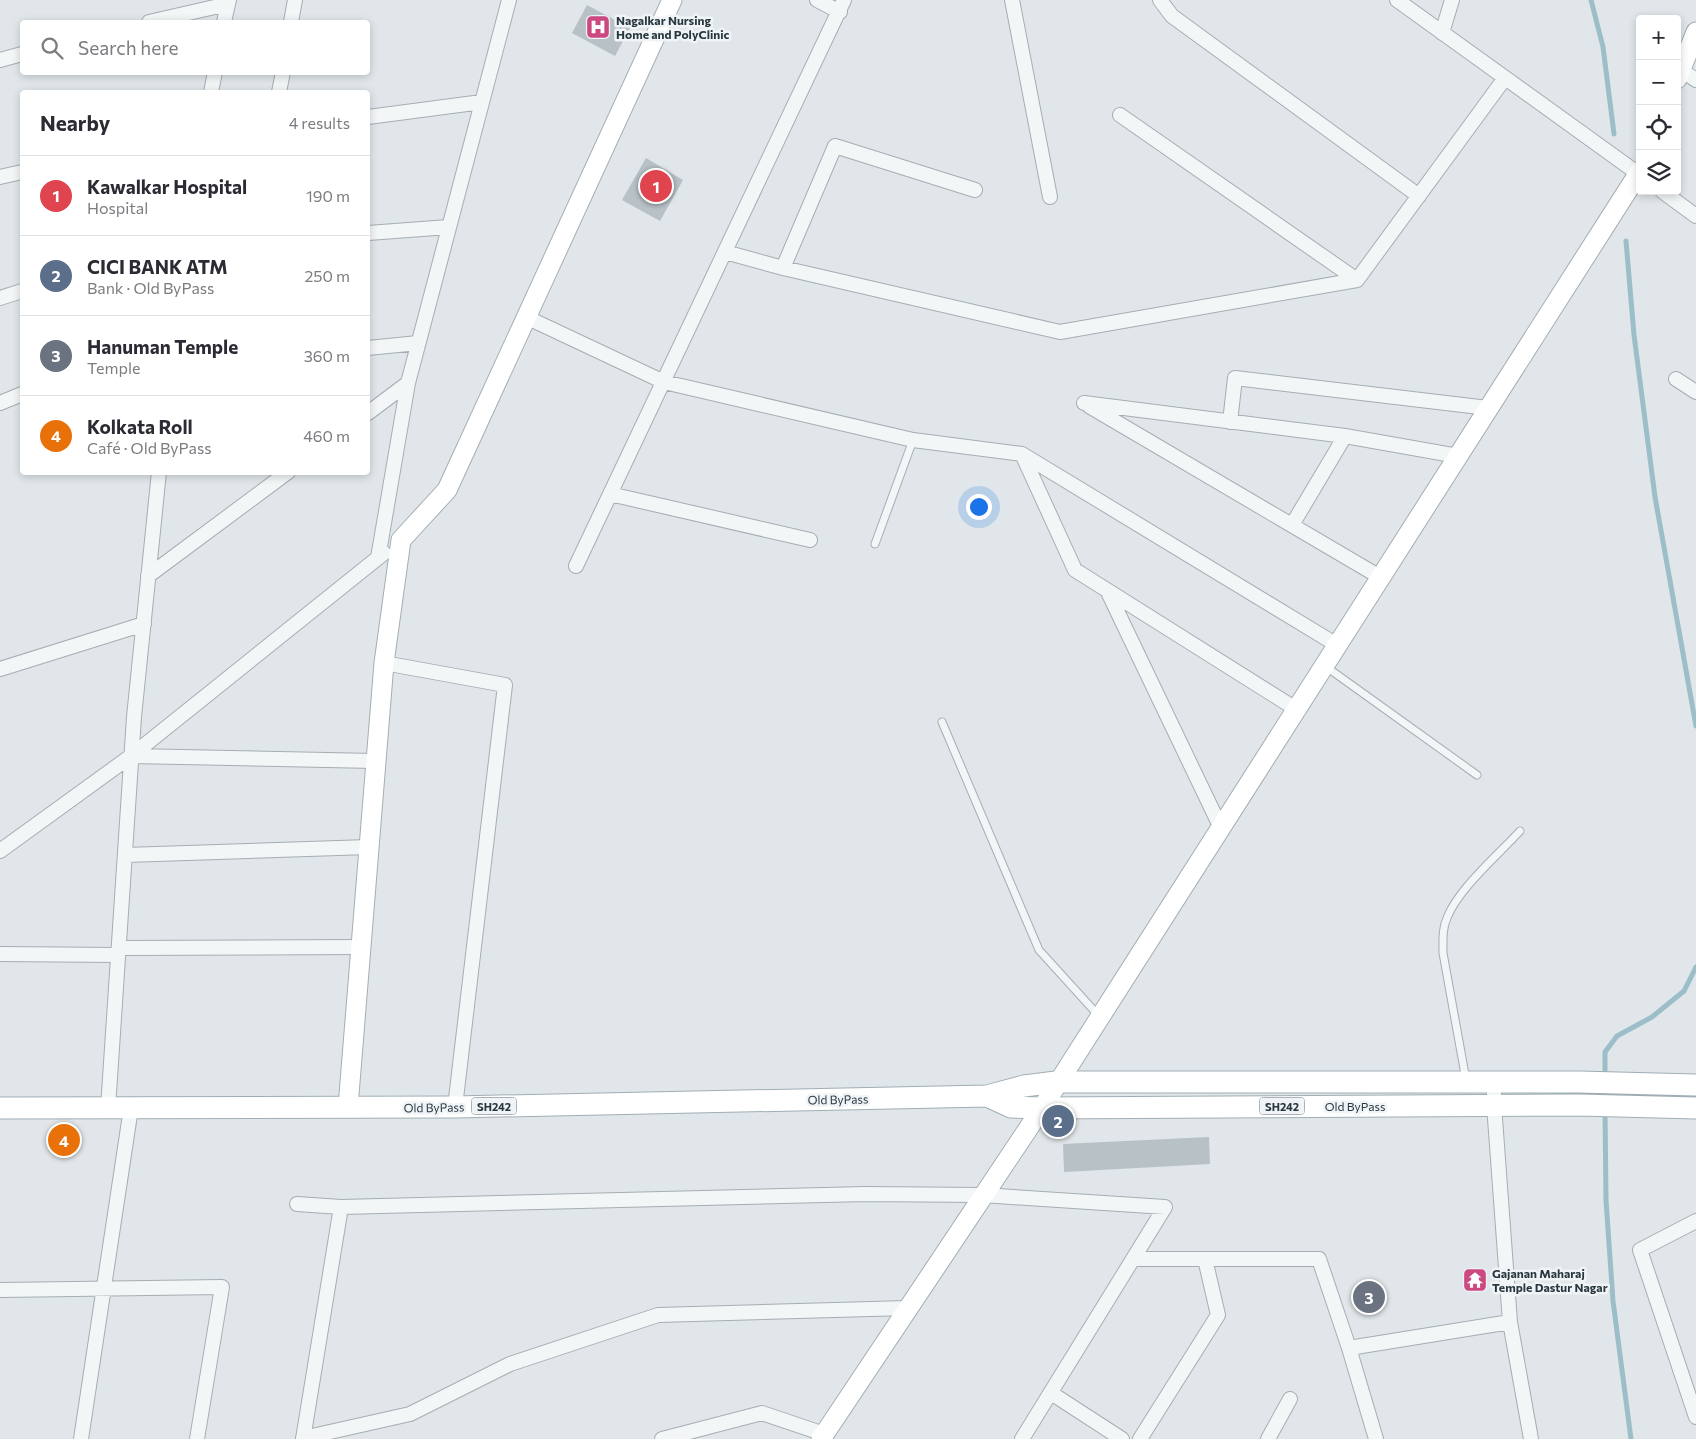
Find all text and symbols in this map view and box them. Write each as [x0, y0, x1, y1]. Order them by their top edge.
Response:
place label: Nagalkar Nursing Home and PolyClinic [616, 13, 730, 41]
hospital icon: Nagalkar Nursing Home and PolyClinic [585, 14, 611, 40]
map controls [1636, 15, 1681, 195]
button: + [1636, 15, 1681, 60]
search box [20, 20, 370, 75]
icon: search [38, 34, 66, 62]
text: Search here [78, 36, 178, 59]
button: − [1636, 60, 1681, 105]
button: locate [1636, 105, 1681, 150]
text: Nearby [40, 110, 110, 135]
text: 4 results [289, 113, 350, 132]
button: layers [1636, 150, 1681, 195]
pin: 1 [640, 167, 672, 205]
text: Kawalkar Hospital [87, 175, 247, 198]
text: 1 [52, 186, 60, 205]
text: 190 m [306, 186, 350, 205]
text: Hospital [87, 198, 148, 217]
text: CICI BANK ATM [87, 255, 228, 278]
text: 2 [51, 266, 61, 285]
text: 250 m [304, 266, 350, 285]
text: Bank · Old ByPass [87, 278, 214, 297]
text: Hanuman Temple [87, 335, 238, 358]
text: 3 [51, 346, 61, 365]
text: 360 m [304, 346, 350, 365]
text: Temple [87, 358, 140, 377]
text: Kolkata Roll [87, 415, 193, 438]
text: 4 [51, 426, 61, 445]
text: 460 m [303, 426, 350, 445]
text: Café · Old ByPass [87, 438, 212, 457]
your location [966, 494, 992, 520]
street label: Old ByPass [808, 1091, 868, 1107]
road number: SH242 [472, 1098, 516, 1114]
road number: SH242 [1260, 1098, 1304, 1114]
street label: Old ByPass [404, 1099, 464, 1115]
street label: Old ByPass [1325, 1099, 1385, 1113]
pin: 2 [1042, 1102, 1074, 1140]
pin: 4 [48, 1121, 80, 1159]
place label: Gajanan Maharaj Temple Dastur Nagar [1492, 1266, 1608, 1294]
temple icon: Gajanan Maharaj Temple Dastur Nagar [1462, 1267, 1488, 1293]
pin: 3 [1353, 1278, 1385, 1316]

